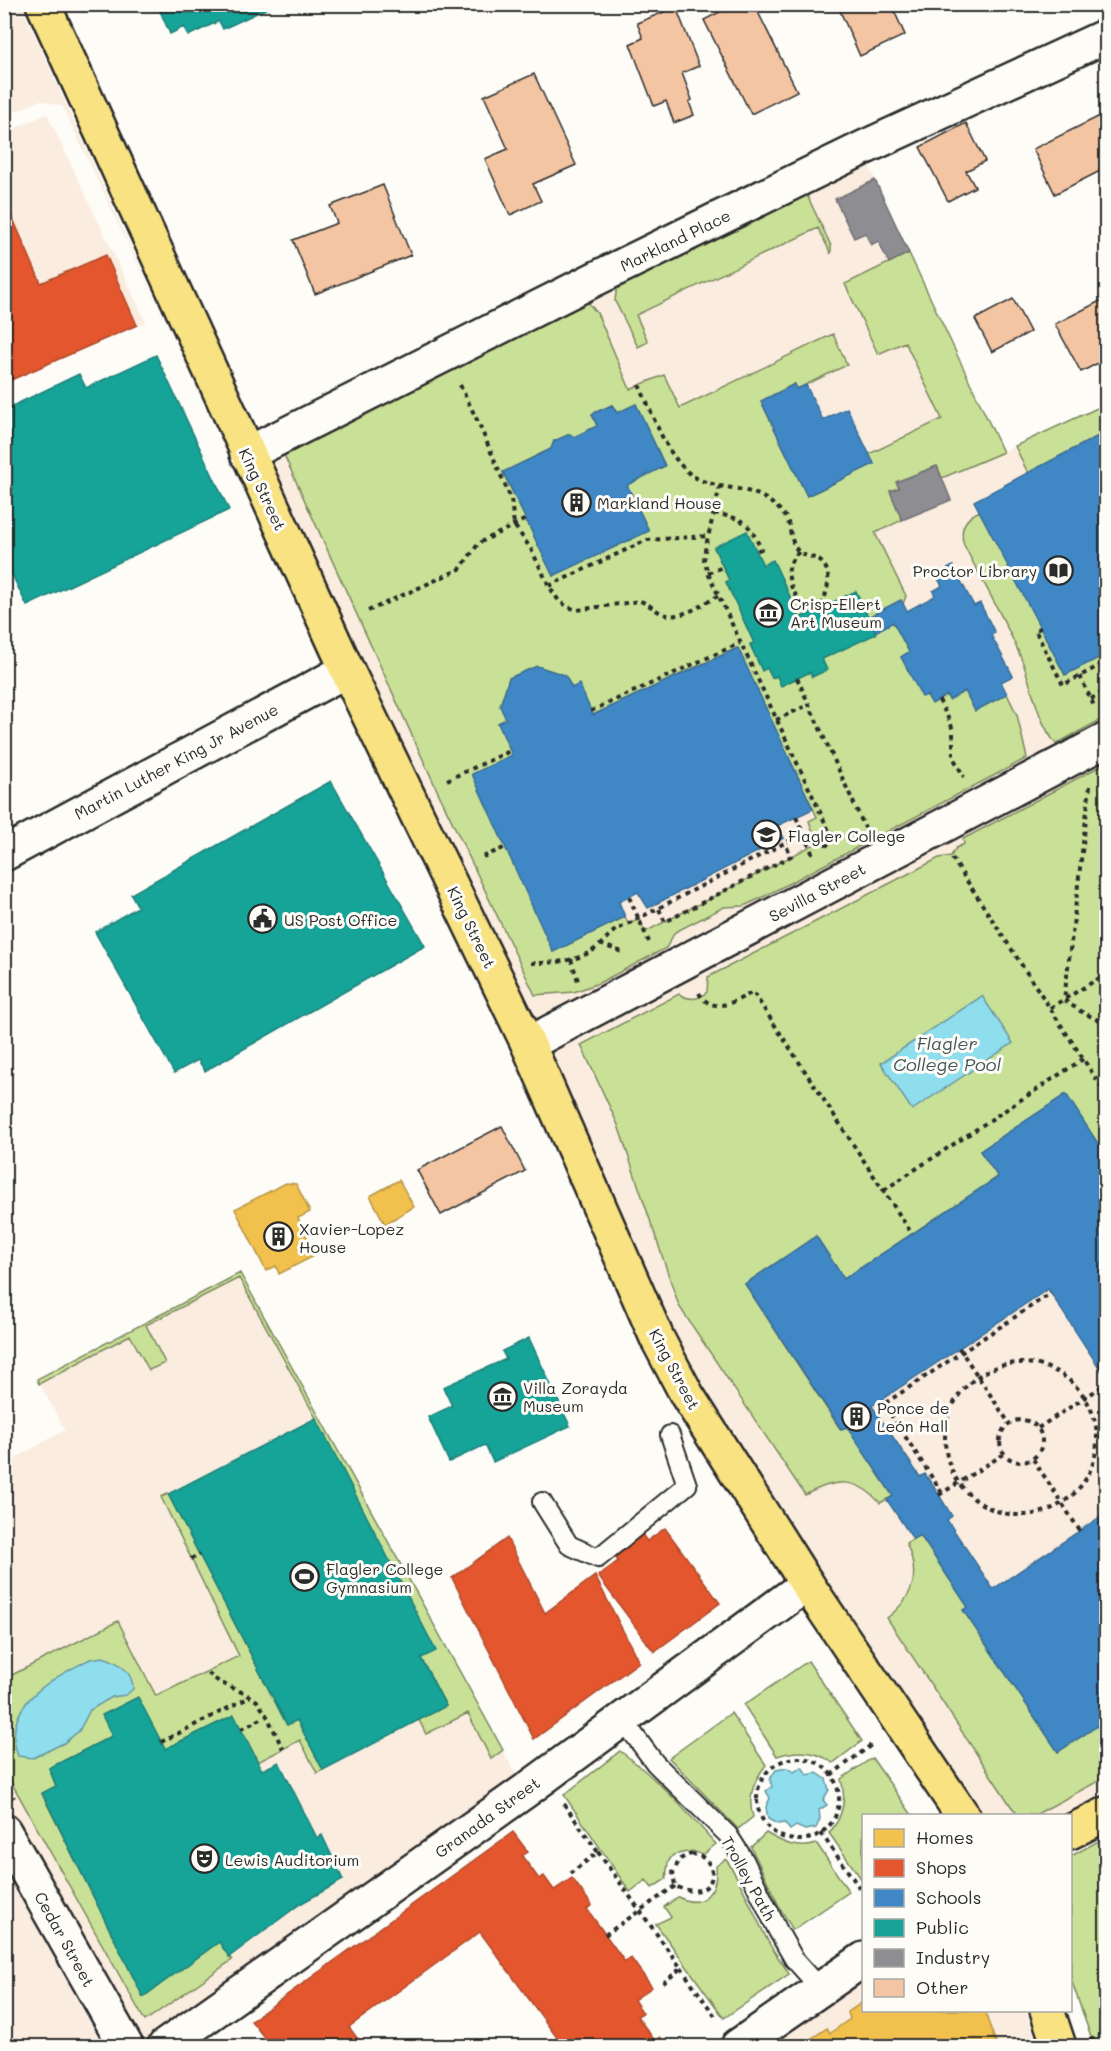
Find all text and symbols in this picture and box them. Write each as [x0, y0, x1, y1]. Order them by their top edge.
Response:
street label: Markland Place [616, 204, 734, 276]
street label: King Street [235, 444, 291, 534]
building icon: Markland House [560, 486, 592, 518]
place label: Markland House [597, 492, 722, 513]
library icon: Proctor Library [1042, 554, 1074, 586]
place label: Proctor Library [913, 560, 1037, 581]
place label: Crisp-Ellert Art Museum [790, 593, 882, 632]
museum icon: Crisp-Ellert Art Museum [753, 596, 785, 628]
street label: Martin Luther King Jr Avenue [70, 698, 282, 824]
school or university icon: Flagler College [751, 819, 783, 851]
place label: Flagler College [788, 825, 905, 846]
street label: Sevilla Street [765, 858, 869, 926]
street label: King Street [443, 882, 501, 972]
public building icon: US Post Office [247, 903, 279, 935]
place label: US Post Office [284, 909, 397, 930]
water label: Flagler College Pool [893, 1031, 1001, 1076]
place label: Xavier-Lopez House [299, 1218, 404, 1257]
building icon: Xavier-Lopez House [262, 1221, 294, 1253]
street label: King Street [645, 1325, 705, 1413]
place label: Villa Zorayda Museum [523, 1377, 628, 1416]
museum icon: Villa Zorayda Museum [486, 1380, 518, 1412]
place label: Ponce de León Hall [877, 1397, 950, 1436]
building icon: Ponce de León Hall [840, 1400, 872, 1432]
place label: Flagler College Gymnasium [326, 1558, 443, 1597]
sports icon: Flagler College Gymnasium [289, 1561, 321, 1593]
street label: Granada Street [430, 1772, 544, 1862]
legend [862, 1814, 1072, 2012]
text: Homes [916, 1825, 974, 1849]
street label: Trolley Path [717, 1832, 781, 1924]
theatre icon: Lewis Auditorium [188, 1843, 220, 1875]
place label: Lewis Auditorium [225, 1849, 359, 1870]
text: Shops [916, 1855, 967, 1879]
text: Schools [916, 1885, 981, 1909]
street label: Cedar Street [30, 1888, 100, 1990]
text: Public [916, 1915, 969, 1939]
text: Industry [916, 1945, 990, 1969]
text: Other [916, 1975, 969, 1999]

